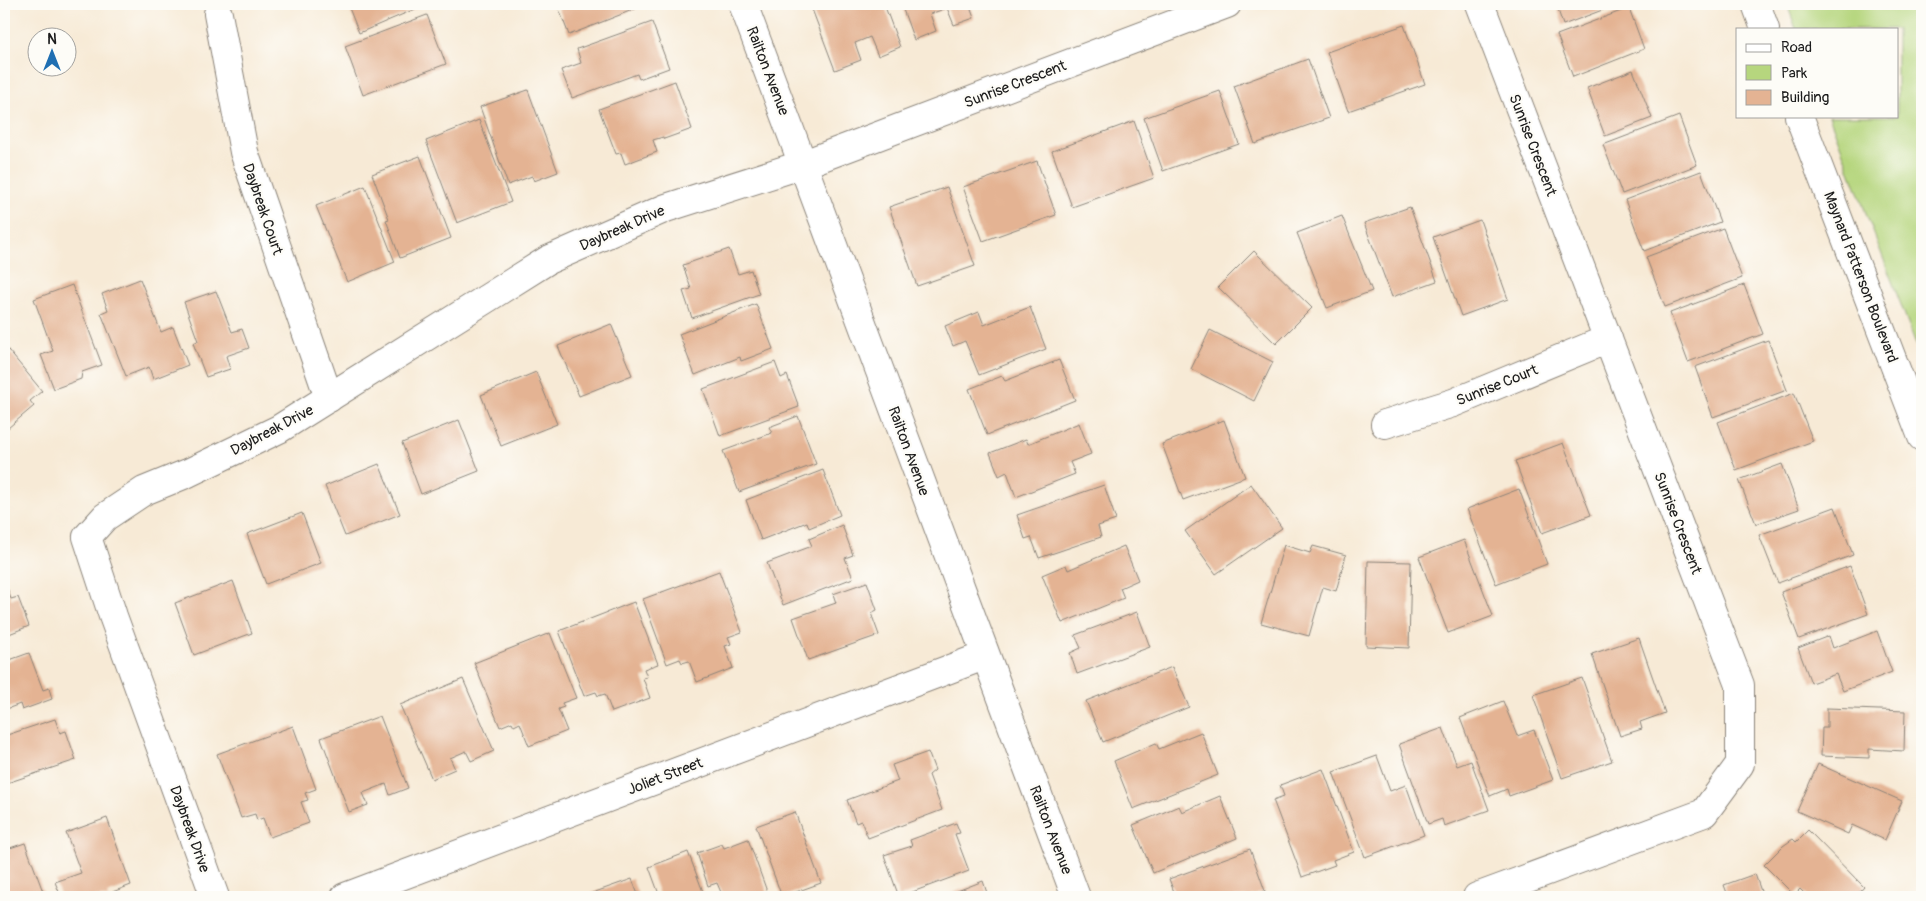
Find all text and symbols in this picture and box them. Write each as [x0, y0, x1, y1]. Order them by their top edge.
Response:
street label: Railton Avenue [742, 24, 793, 119]
north arrow [28, 28, 78, 78]
legend [1736, 28, 1898, 118]
text: N [47, 31, 57, 48]
text: Road [1781, 38, 1812, 57]
street label: Sunrise Crescent [962, 56, 1070, 113]
text: Park [1781, 64, 1808, 83]
text: Building [1781, 88, 1829, 107]
street label: Sunrise Crescent [1504, 92, 1561, 200]
street label: Daybreak Court [238, 161, 287, 258]
street label: Maynard Patterson Boulevard [1819, 189, 1902, 365]
street label: Daybreak Drive [577, 201, 668, 256]
street label: Sunrise Court [1454, 360, 1542, 410]
street label: Daybreak Drive [228, 400, 317, 460]
street label: Railton Avenue [884, 404, 934, 499]
street label: Sunrise Crescent [1649, 470, 1706, 578]
street label: Joliet Street [625, 753, 706, 799]
street label: Daybreak Drive [165, 783, 214, 876]
street label: Railton Avenue [1025, 783, 1076, 878]

